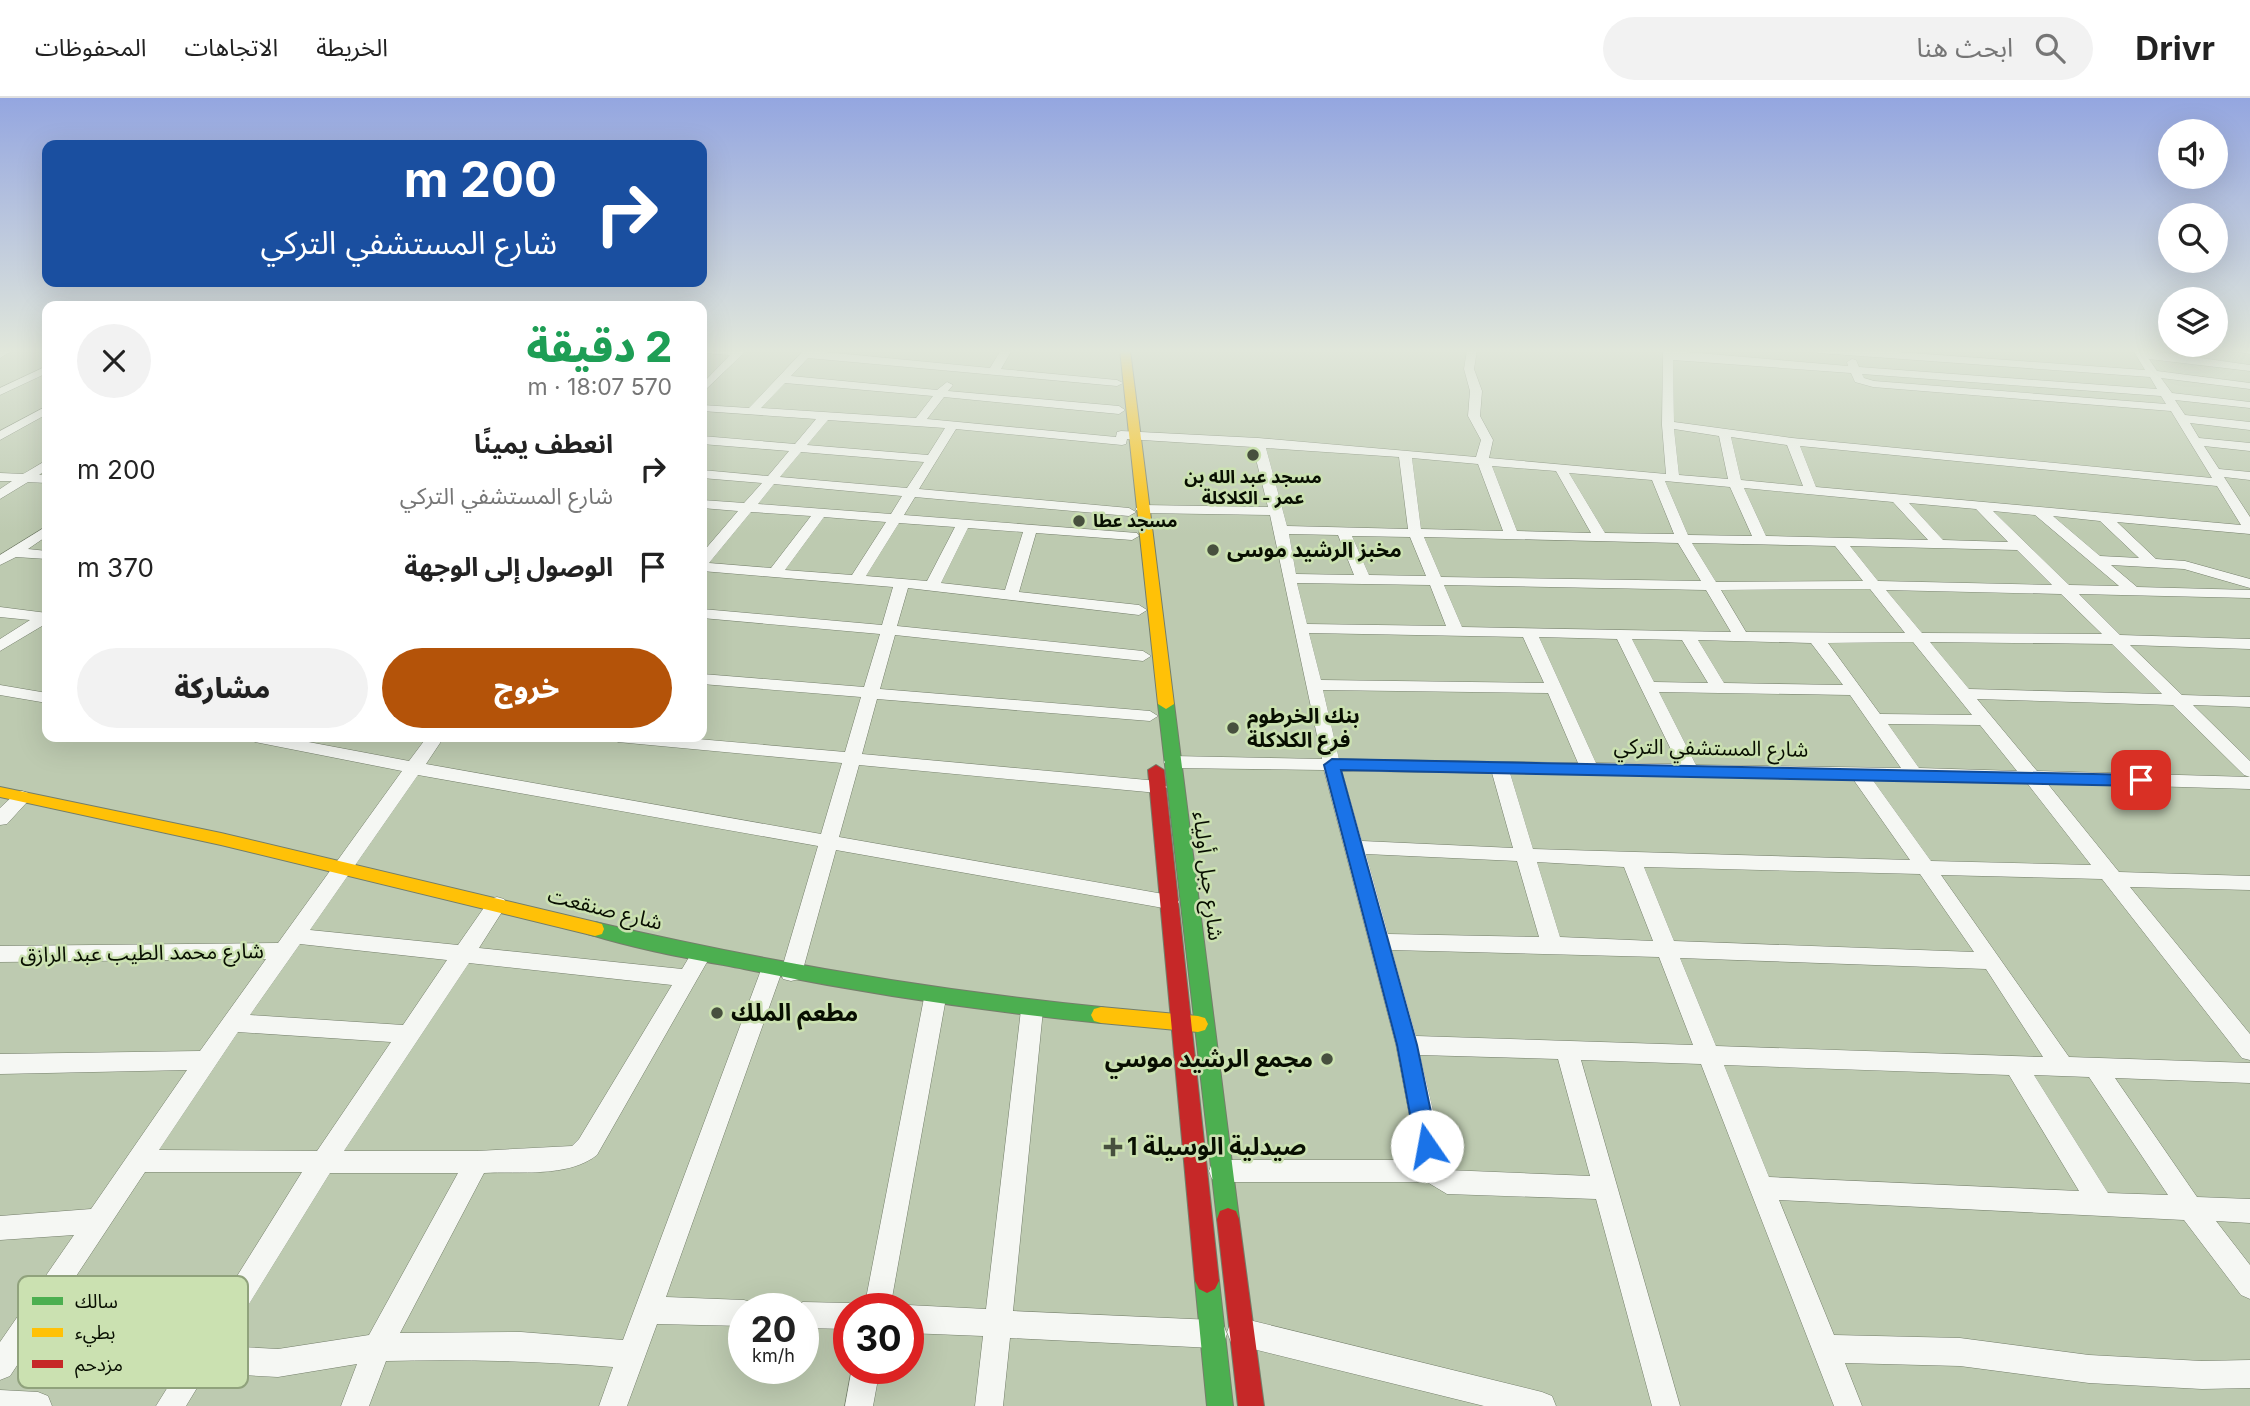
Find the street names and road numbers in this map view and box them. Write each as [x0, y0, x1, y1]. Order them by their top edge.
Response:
street label: شارع المستشفي التركي [1613, 733, 1809, 766]
street label: شارع جبل أولياء [1185, 810, 1229, 942]
street label: شارع صنقعت [544, 882, 665, 938]
street label: شارع محمد الطيب عبد الرازق [20, 938, 264, 970]

